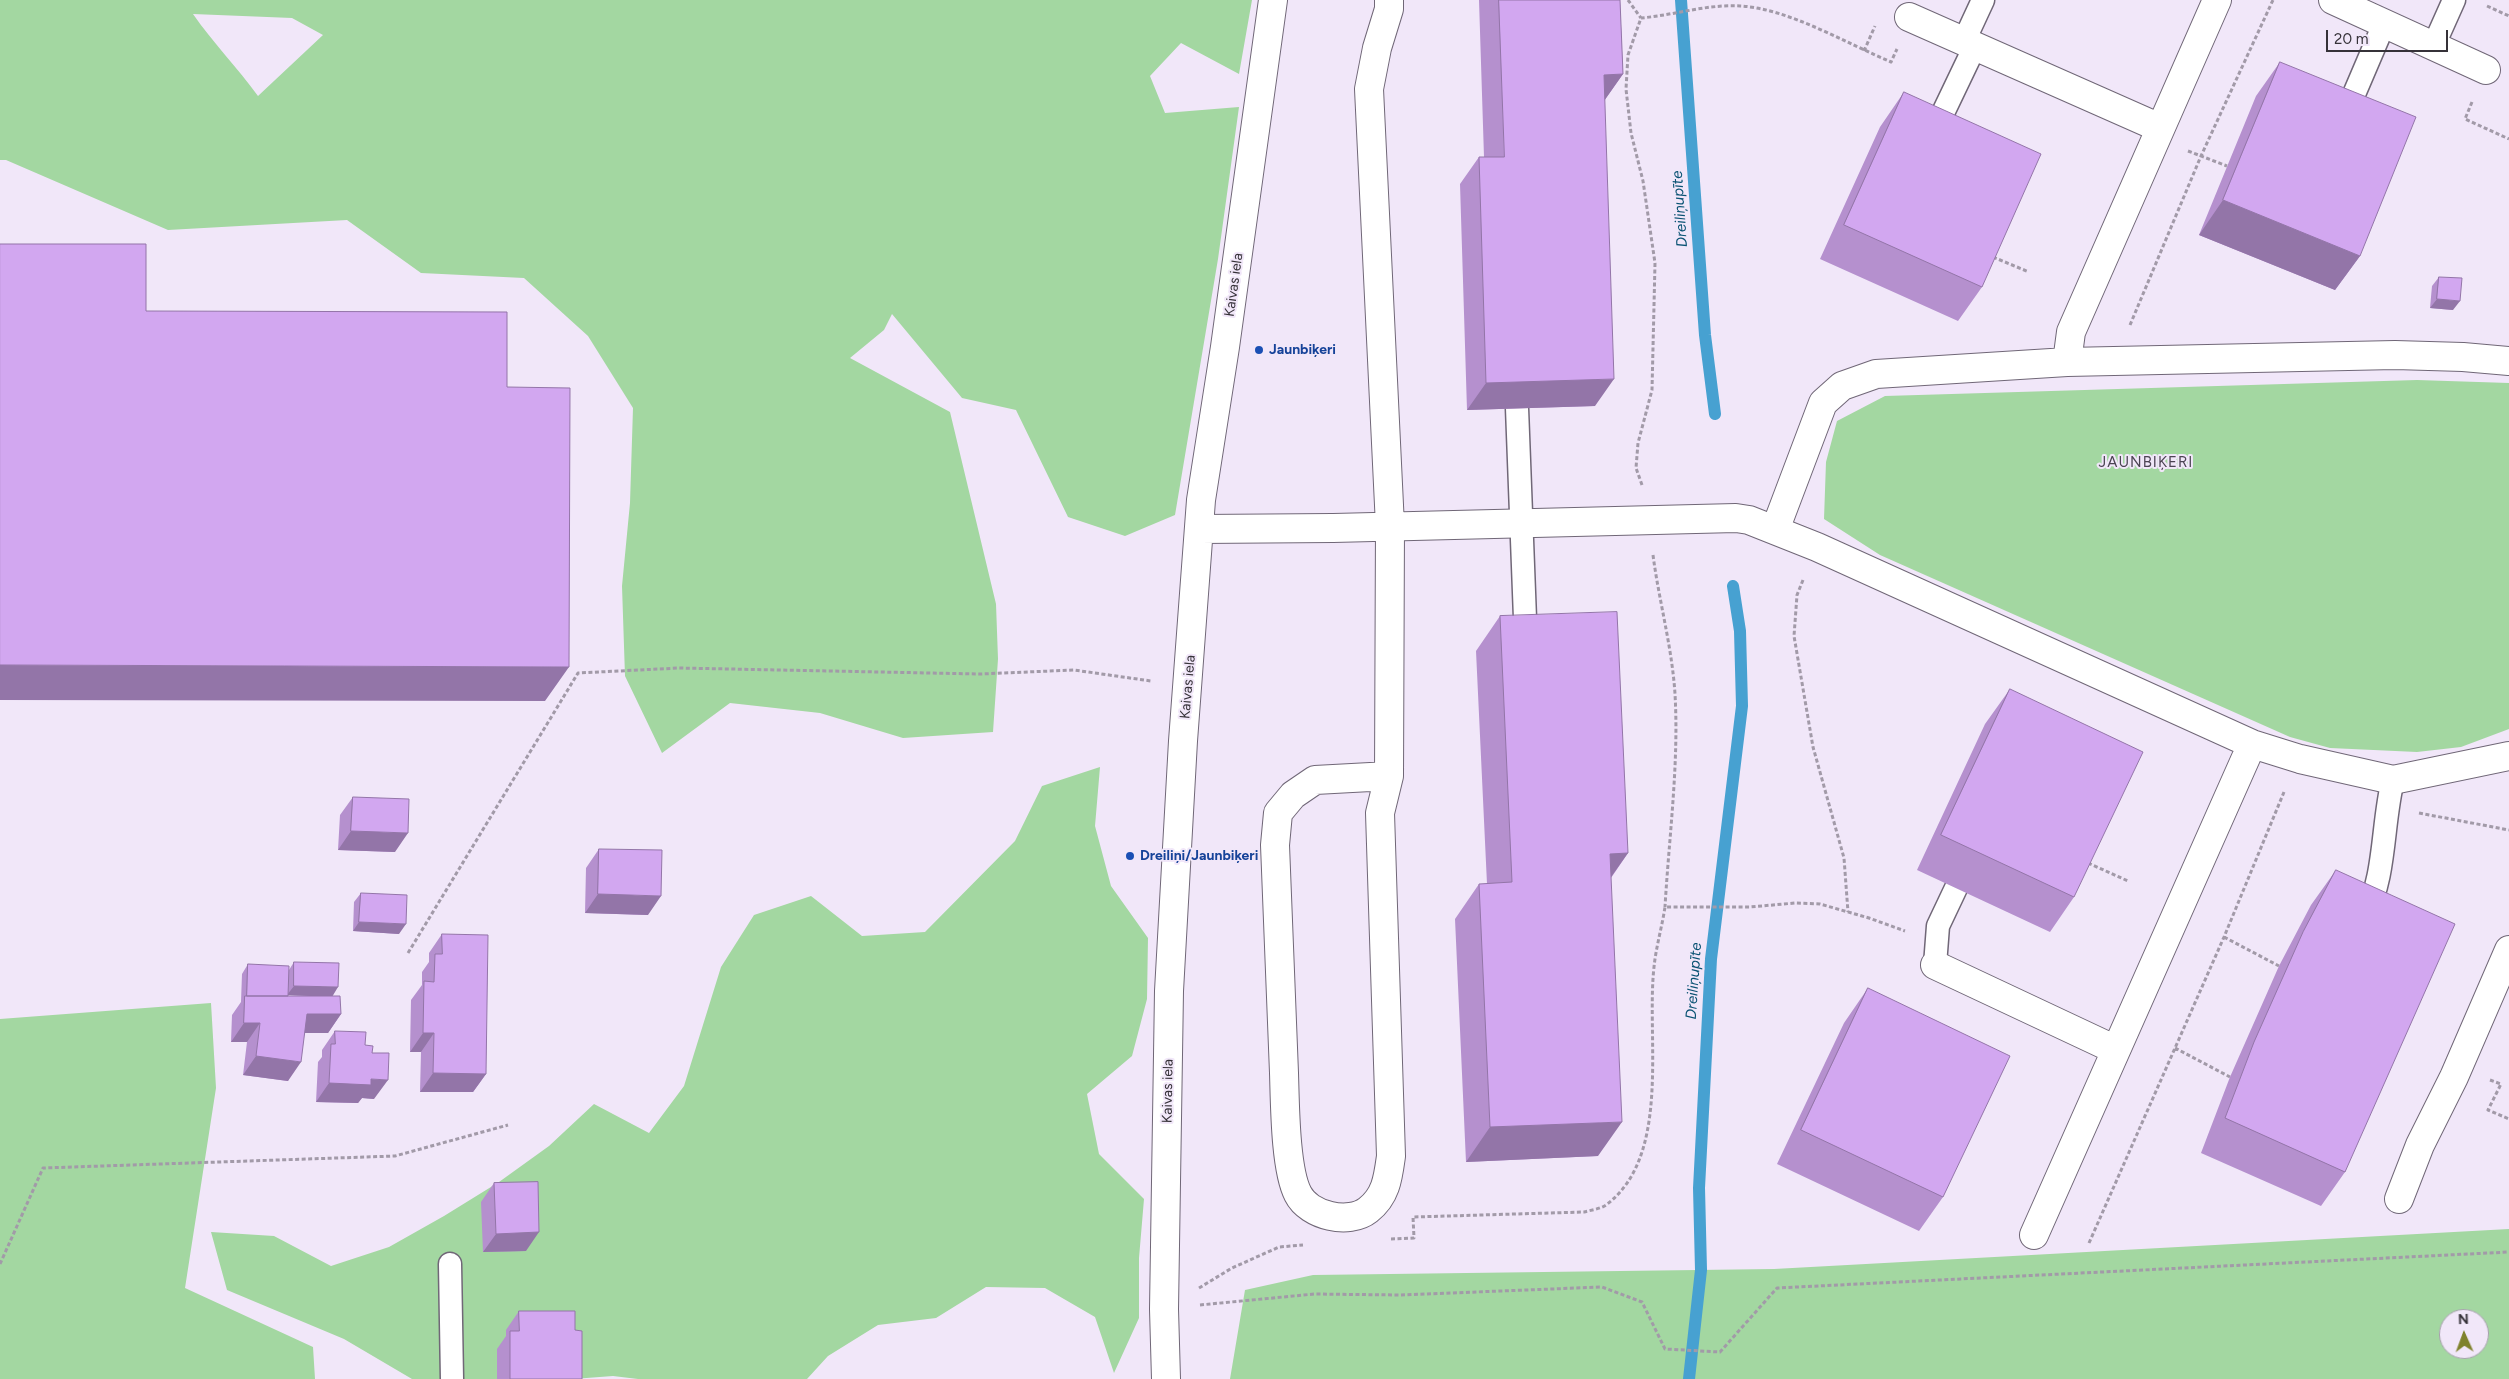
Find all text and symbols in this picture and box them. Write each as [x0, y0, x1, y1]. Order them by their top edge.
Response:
scale bar [2329, 20, 2452, 52]
text: 20 m [2334, 30, 2368, 48]
water label: Dreiliņupīte [1668, 170, 1692, 248]
street label: Kaivas iela [1221, 252, 1247, 318]
place label: Jaunbiķeri [1269, 342, 1336, 358]
marker: Jaunbiķeri [1253, 344, 1265, 356]
district label: JAUNBIĶERI [2097, 454, 2195, 472]
street label: Kaivas iela [1177, 654, 1199, 720]
place label: Dreiliņi/Jaunbiķeri [1140, 848, 1258, 864]
marker: Dreiliņi/Jaunbiķeri [1124, 850, 1136, 862]
water label: Dreiliņupīte [1682, 942, 1706, 1020]
street label: Kaivas iela [1159, 1059, 1177, 1123]
north arrow [2439, 1309, 2489, 1359]
text: N [2458, 1311, 2469, 1328]

